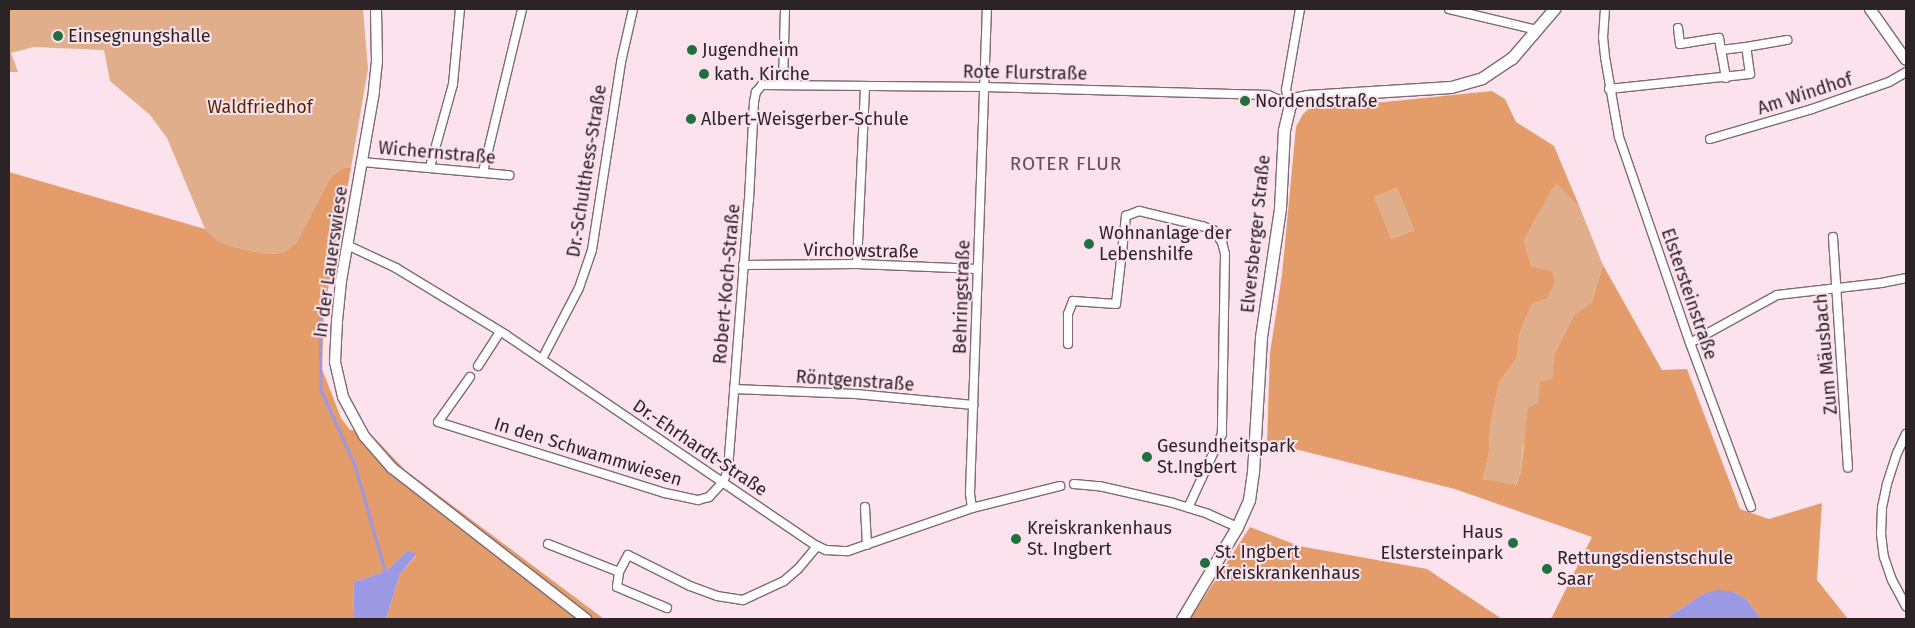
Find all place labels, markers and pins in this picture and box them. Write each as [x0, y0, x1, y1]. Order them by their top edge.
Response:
place label: Einsegnungshalle [68, 25, 210, 47]
marker: Einsegnungshalle [52, 30, 64, 42]
place label: Jugendheim [702, 39, 799, 61]
marker: Jugendheim [686, 44, 698, 56]
place label: kath. Kirche [714, 63, 810, 85]
marker: kath. Kirche [698, 68, 710, 80]
place label: Nordendstraße [1255, 90, 1378, 112]
marker: Nordendstraße [1239, 95, 1251, 107]
place label: Albert-Weisgerber-Schule [701, 108, 909, 130]
marker: Albert-Weisgerber-Schule [685, 113, 697, 125]
place label: Wohnanlage der Lebenshilfe [1099, 223, 1232, 266]
marker: Wohnanlage der Lebenshilfe [1083, 238, 1095, 250]
place label: Gesundheitspark St.Ingbert [1157, 436, 1295, 478]
marker: Gesundheitspark St.Ingbert [1141, 451, 1153, 463]
place label: Kreiskrankenhaus St. Ingbert [1027, 518, 1172, 560]
place label: Haus Elstersteinpark [1381, 522, 1503, 564]
marker: Kreiskrankenhaus St. Ingbert [1009, 532, 1023, 546]
marker: Haus Elstersteinpark [1507, 537, 1519, 549]
place label: St. Ingbert Kreiskrankenhaus [1215, 542, 1360, 584]
place label: Rettungsdienstschule Saar [1557, 548, 1733, 590]
marker: St. Ingbert Kreiskrankenhaus [1199, 557, 1211, 569]
marker: Rettungsdienstschule Saar [1541, 563, 1553, 575]

